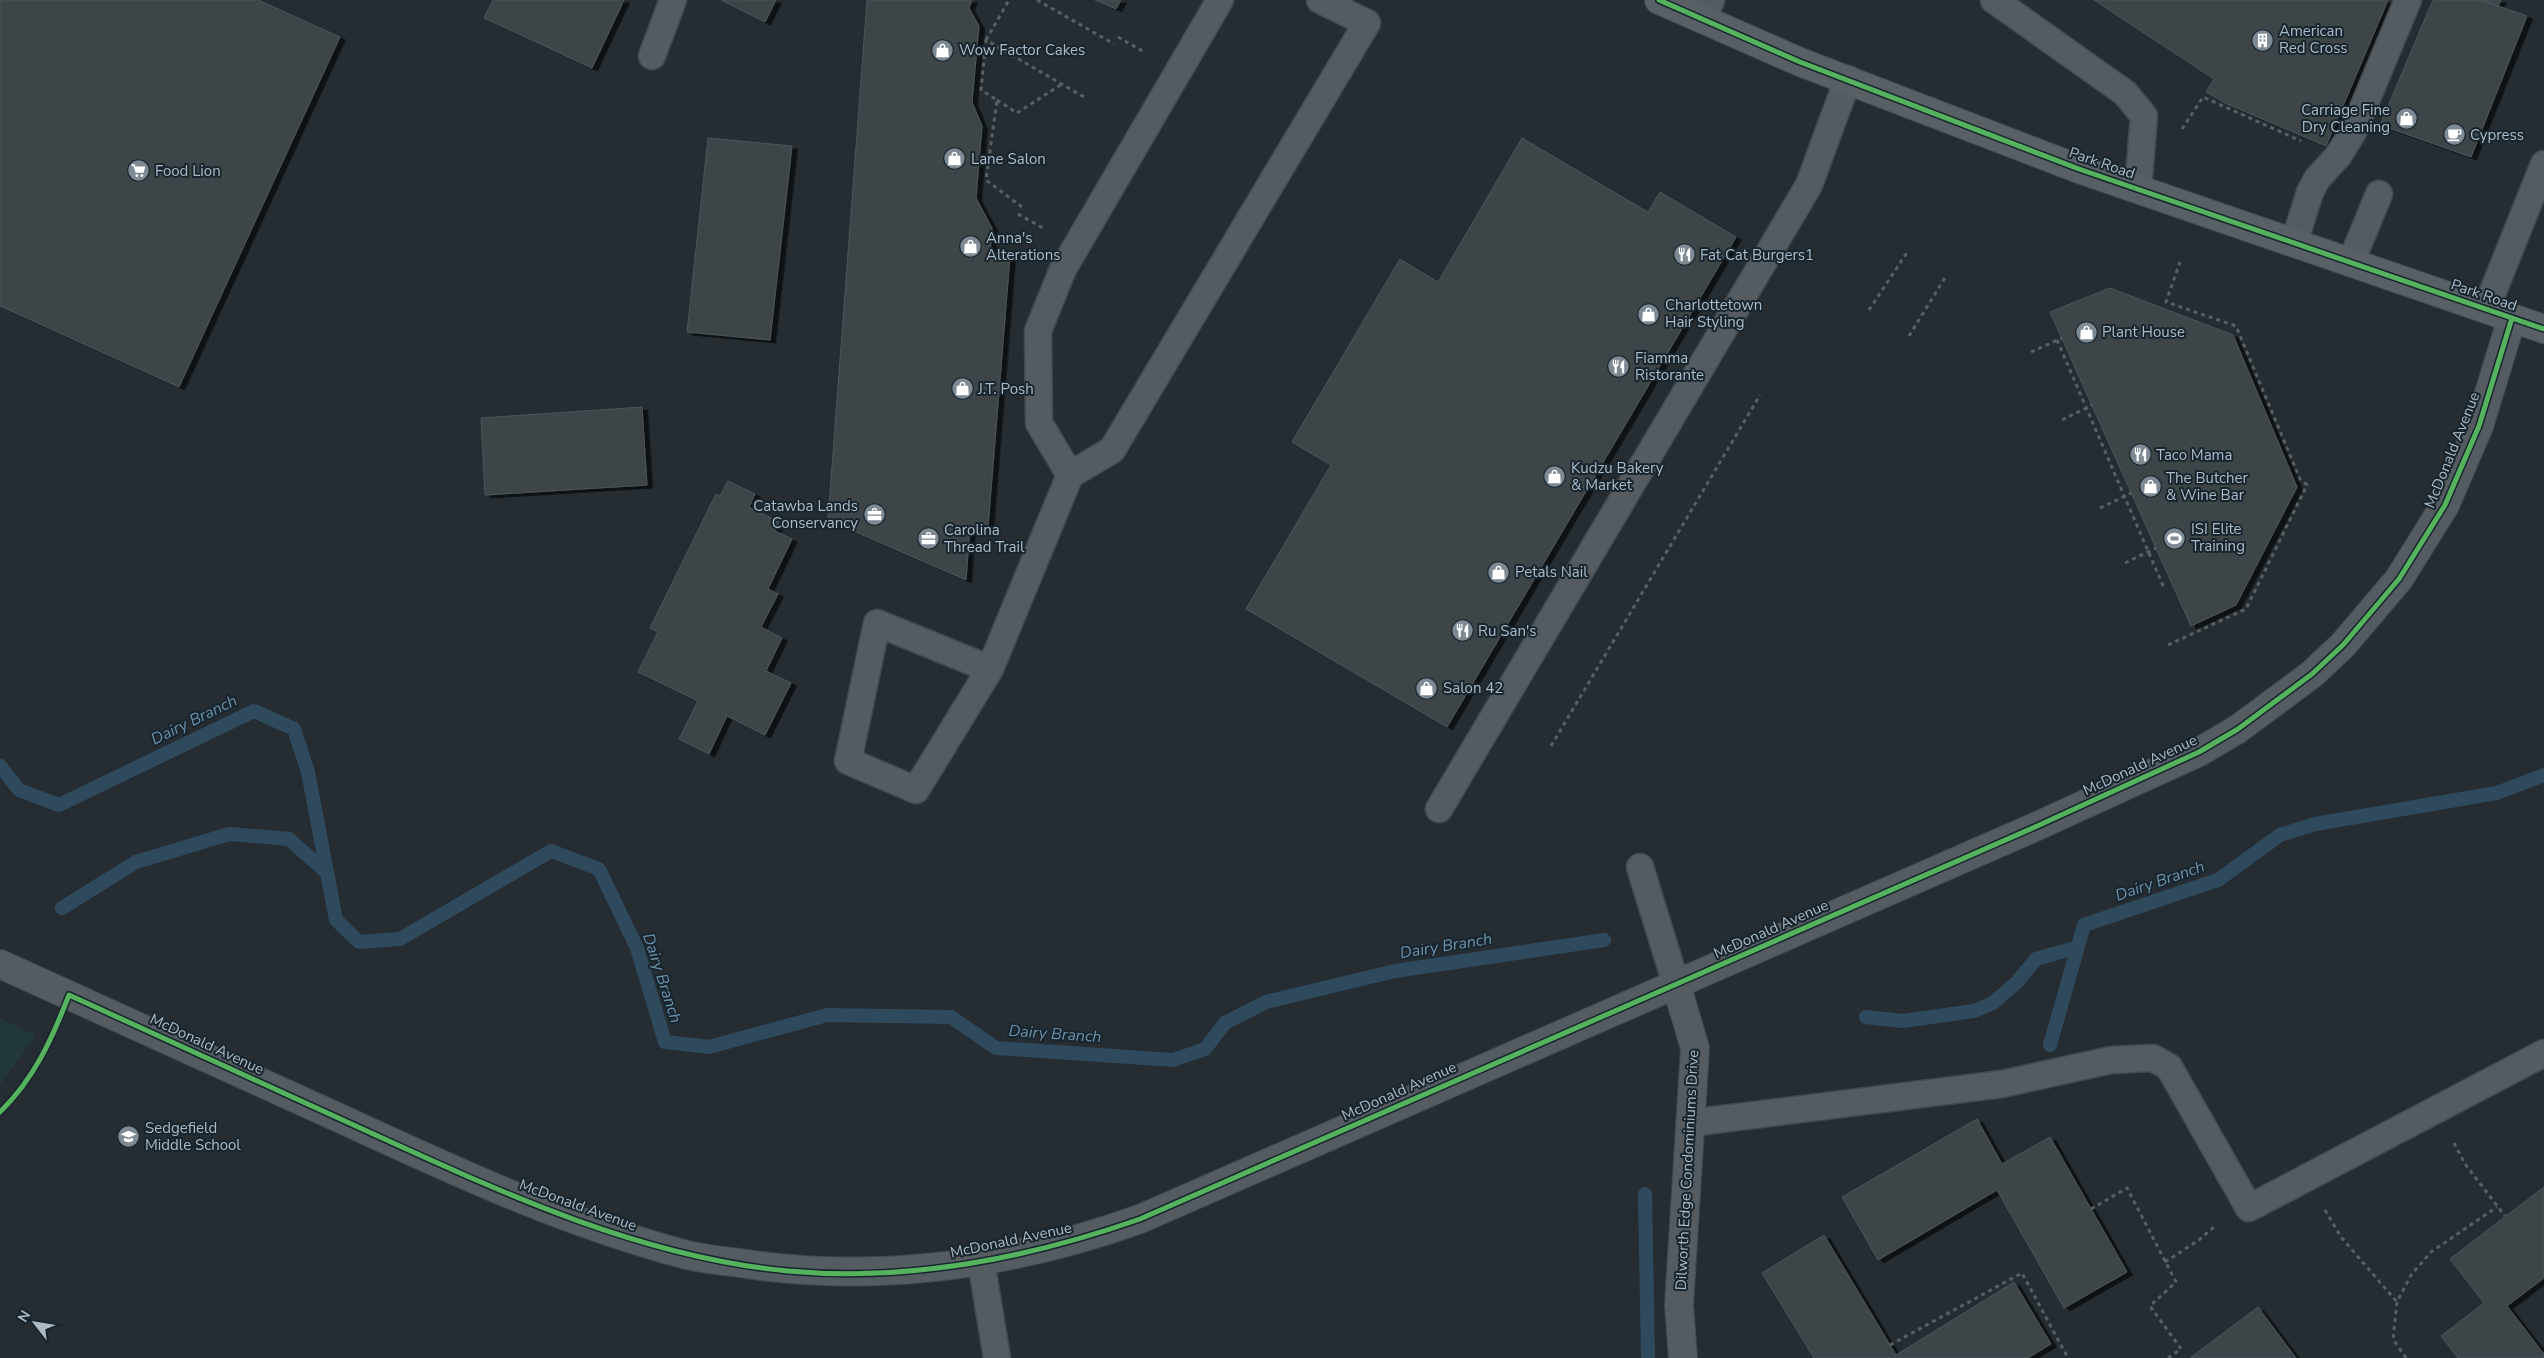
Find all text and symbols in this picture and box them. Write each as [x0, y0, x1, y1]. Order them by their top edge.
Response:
place label: American Red Cross [2279, 21, 2348, 58]
building icon: American Red Cross [2251, 28, 2275, 52]
shop icon: Wow Factor Cakes [931, 38, 955, 62]
place label: Wow Factor Cakes [959, 40, 1085, 60]
place label: Carriage Fine Dry Cleaning [2301, 100, 2390, 137]
shop icon: Carriage Fine Dry Cleaning [2394, 107, 2418, 131]
cafe icon: Cypress [2442, 123, 2466, 147]
place label: Cypress [2470, 125, 2524, 145]
street label: Park Road [2066, 142, 2138, 184]
shop icon: Lane Salon [943, 147, 967, 171]
place label: Lane Salon [971, 149, 1046, 169]
supermarket icon: Food Lion [127, 159, 151, 183]
place label: Food Lion [155, 161, 221, 181]
place label: Anna's Alterations [986, 228, 1060, 265]
shop icon: Anna's Alterations [958, 235, 982, 259]
restaurant icon: Fat Cat Burgers1 [1672, 243, 1696, 267]
place label: Fat Cat Burgers1 [1700, 245, 1814, 265]
street label: Park Road [2448, 274, 2520, 316]
place label: Charlottetown Hair Styling [1665, 295, 1762, 332]
shop icon: Charlottetown Hair Styling [1637, 302, 1661, 326]
shop icon: Plant House [2074, 320, 2098, 344]
place label: Plant House [2102, 322, 2185, 342]
place label: Fiamma Ristorante [1635, 348, 1704, 385]
restaurant icon: Fiamma Ristorante [1607, 355, 1631, 379]
shop icon: J.T. Posh [950, 377, 974, 401]
place label: J.T. Posh [977, 379, 1034, 399]
street label: McDonald Avenue [2420, 389, 2484, 511]
restaurant icon: Taco Mama [2128, 443, 2152, 467]
place label: Taco Mama [2156, 445, 2232, 465]
place label: Kudzu Bakery & Market [1571, 458, 1664, 495]
shop icon: Kudzu Bakery & Market [1543, 465, 1567, 489]
place label: The Butcher & Wine Bar [2166, 468, 2249, 505]
shop icon: The Butcher & Wine Bar [2138, 475, 2162, 499]
place label: Catawba Lands Conservancy [753, 496, 858, 533]
office icon: Catawba Lands Conservancy [862, 503, 886, 527]
place label: ISI Elite Training [2191, 519, 2245, 556]
place label: Carolina Thread Trail [944, 520, 1025, 557]
sports icon: ISI Elite Training [2163, 526, 2187, 550]
office icon: Carolina Thread Trail [916, 527, 940, 551]
shop icon: Petals Nail [1487, 560, 1511, 584]
place label: Petals Nail [1515, 562, 1588, 582]
restaurant icon: Ru San's [1450, 619, 1474, 643]
place label: Ru San's [1478, 621, 1537, 641]
shop icon: Salon 42 [1415, 676, 1439, 700]
place label: Salon 42 [1443, 678, 1503, 698]
water label: Dairy Branch [147, 690, 241, 750]
street label: McDonald Avenue [2080, 730, 2200, 800]
water label: Dairy Branch [2112, 855, 2208, 907]
street label: McDonald Avenue [1710, 895, 1832, 963]
water label: Dairy Branch [1398, 928, 1494, 964]
water label: Dairy Branch [637, 930, 687, 1026]
street label: McDonald Avenue [147, 1009, 267, 1079]
water label: Dairy Branch [1008, 1020, 1102, 1048]
street label: Dilworth Edge Condominiums Drive [1671, 1049, 1703, 1291]
street label: McDonald Avenue [1338, 1057, 1460, 1125]
place label: Sedgefield Middle School [145, 1118, 241, 1155]
school or university icon: Sedgefield Middle School [117, 1125, 141, 1149]
street label: McDonald Avenue [516, 1174, 640, 1236]
street label: McDonald Avenue [948, 1217, 1074, 1263]
north arrow [10, 1298, 60, 1348]
text: N [13, 1307, 35, 1326]

